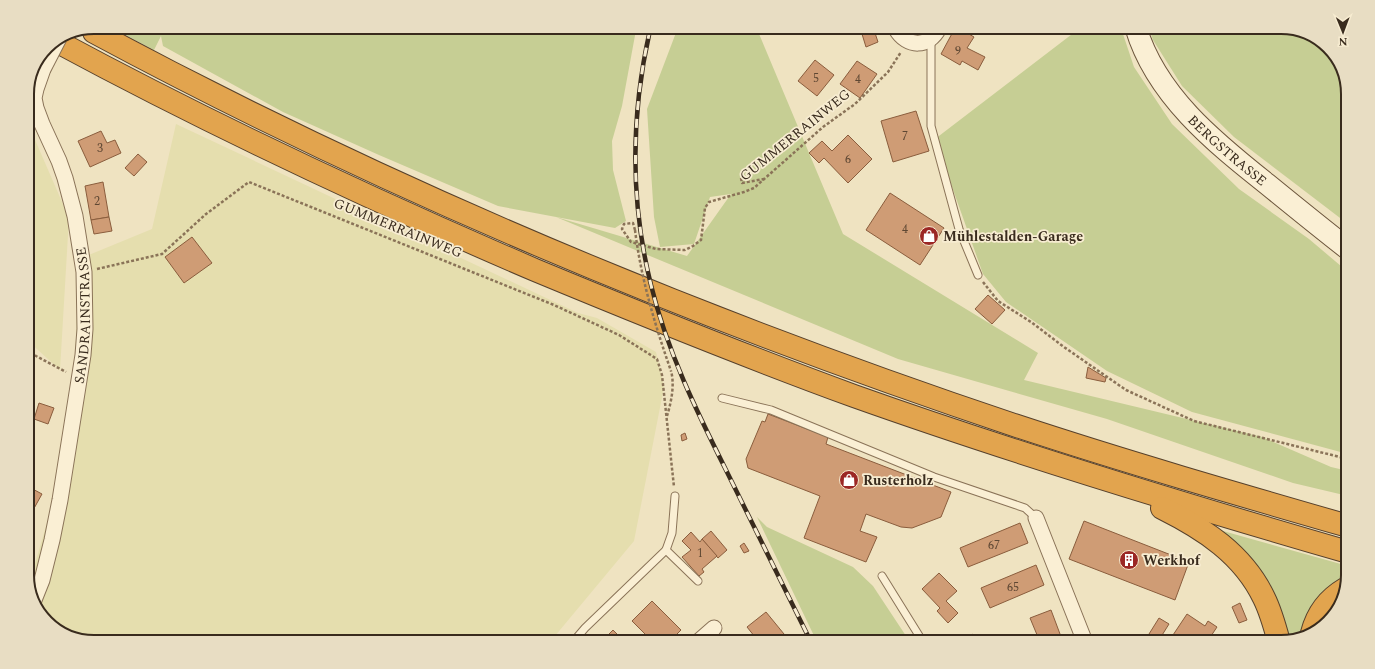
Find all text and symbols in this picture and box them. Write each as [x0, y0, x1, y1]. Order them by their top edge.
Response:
north arrow [1323, 12, 1363, 52]
text: N [1339, 33, 1348, 50]
house number: 9 [955, 42, 961, 61]
house number: 5 [813, 69, 819, 88]
house number: 4 [855, 70, 861, 89]
street label: GUMMERRAINWEG [735, 84, 855, 186]
street label: BERGSTRASSE [1183, 110, 1272, 191]
house number: 7 [902, 127, 908, 146]
house number: 3 [97, 139, 103, 158]
house number: 6 [845, 150, 851, 169]
house number: 2 [94, 192, 100, 211]
street label: GUMMERRAINWEG [331, 193, 466, 263]
house number: 4 [902, 220, 908, 239]
shop icon: Mühlestalden-Garage [918, 225, 940, 247]
place label: Mühlestalden-Garage [943, 226, 1083, 247]
street label: SANDRAINSTRASSE [68, 246, 96, 385]
shop icon: Rusterholz [838, 469, 860, 491]
place label: Rusterholz [863, 470, 934, 491]
house number: 67 [988, 536, 1000, 555]
house number: 1 [697, 544, 703, 563]
building icon: Werkhof [1118, 549, 1140, 571]
place label: Werkhof [1143, 550, 1201, 571]
house number: 65 [1007, 578, 1019, 597]

